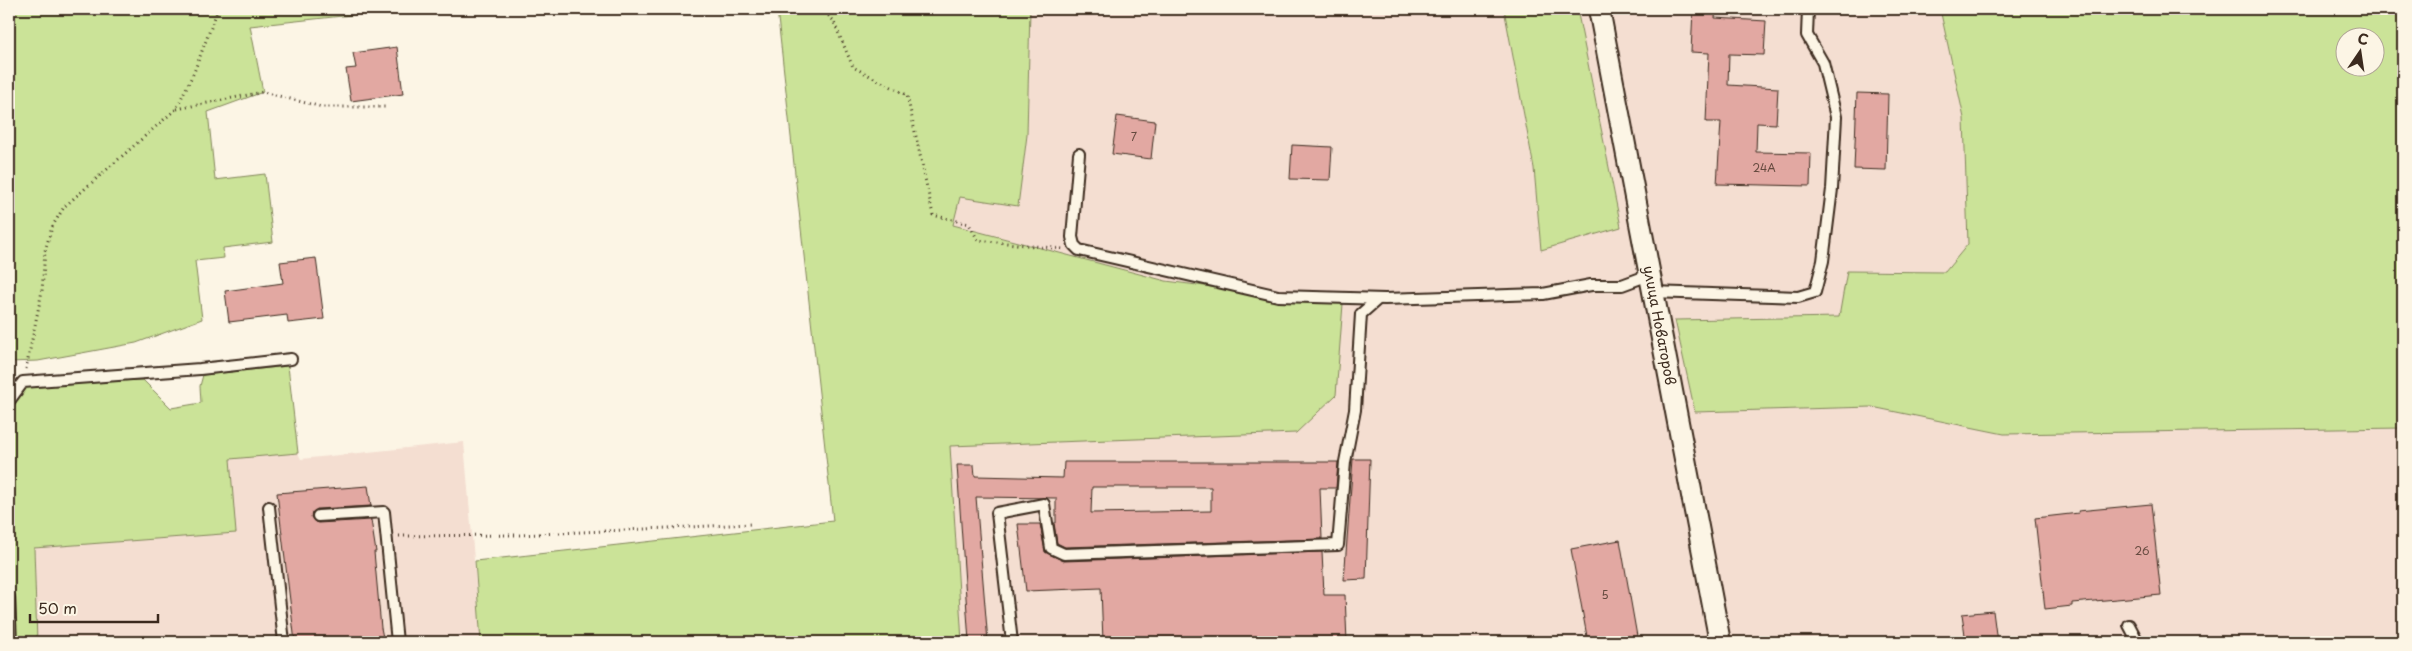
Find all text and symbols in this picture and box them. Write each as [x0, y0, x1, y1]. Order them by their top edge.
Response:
text: С [2356, 27, 2371, 50]
north arrow [2334, 28, 2384, 78]
house number: 7 [1131, 128, 1137, 145]
house number: 24А [1752, 159, 1776, 176]
street label: улица Новаторов [1638, 264, 1682, 387]
house number: 26 [2134, 542, 2150, 559]
house number: 5 [1601, 586, 1609, 603]
scale bar [30, 591, 158, 623]
text: 50 m [38, 596, 77, 619]

